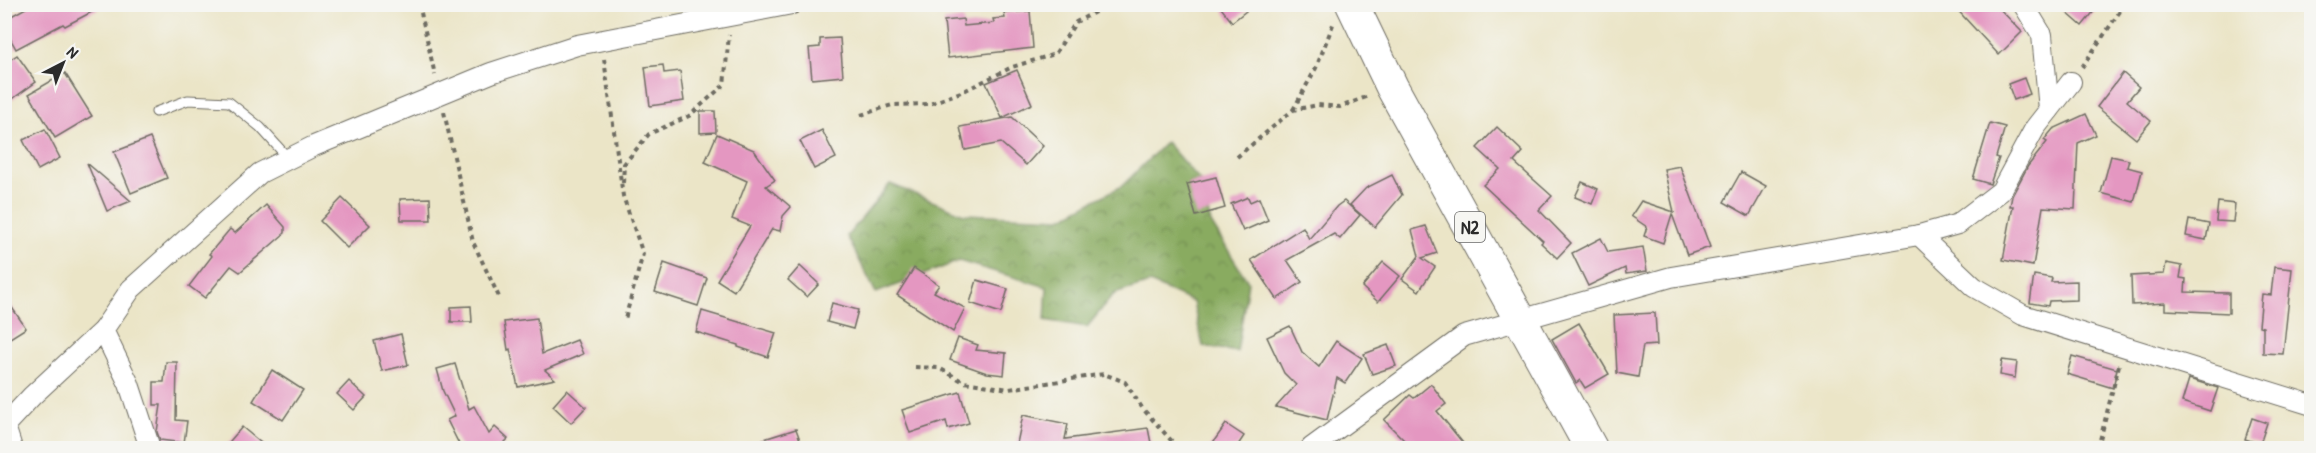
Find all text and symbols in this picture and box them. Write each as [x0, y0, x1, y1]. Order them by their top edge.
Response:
north arrow [33, 33, 93, 93]
text: N [63, 41, 84, 63]
road number: N2 [1455, 212, 1485, 242]

